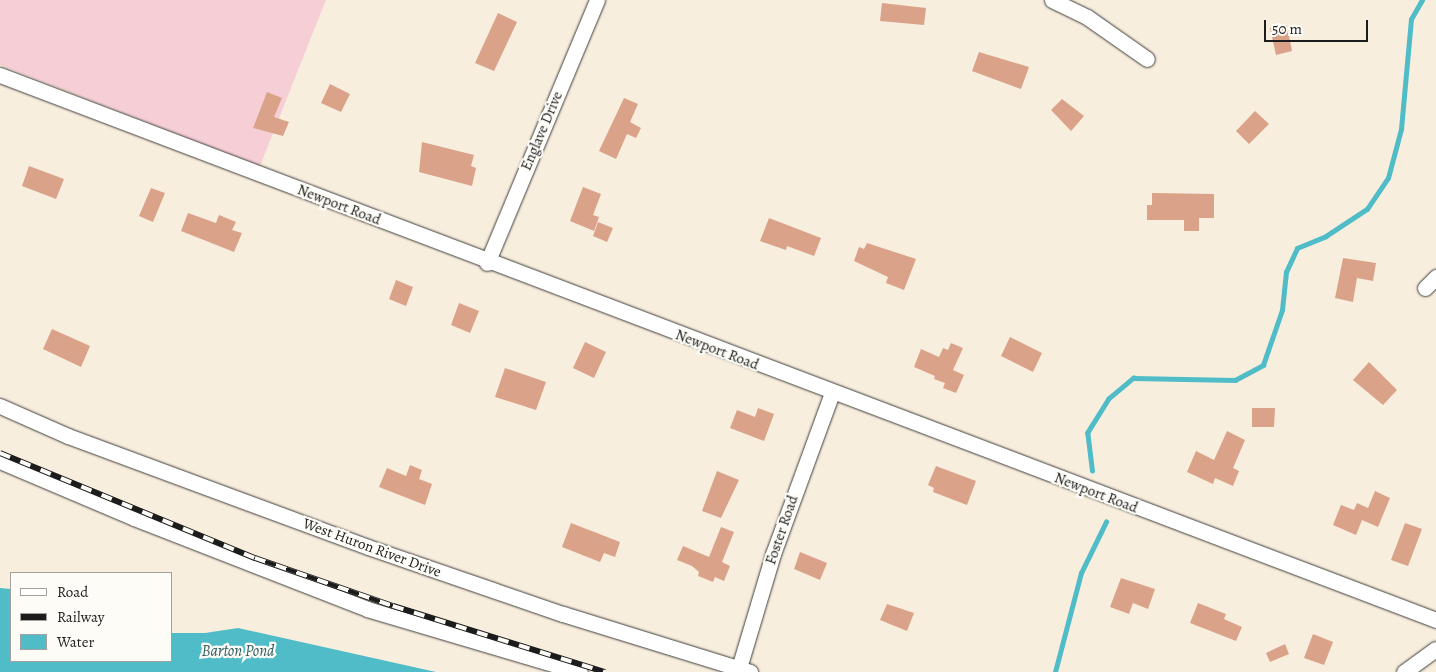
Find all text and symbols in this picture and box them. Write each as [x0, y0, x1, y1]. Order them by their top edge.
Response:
scale bar [1266, 10, 1370, 42]
text: 50 m [1272, 19, 1302, 39]
street label: Englave Drive [517, 89, 567, 173]
street label: Newport Road [295, 181, 383, 229]
street label: Newport Road [673, 326, 761, 374]
street label: Newport Road [1052, 469, 1140, 517]
street label: Foster Road [762, 493, 802, 567]
street label: West Huron River Drive [300, 515, 444, 581]
legend [10, 572, 172, 662]
text: Road [57, 582, 88, 602]
text: Railway [57, 607, 104, 627]
text: Water [57, 632, 94, 652]
water label: Barton Pond [202, 641, 274, 661]

